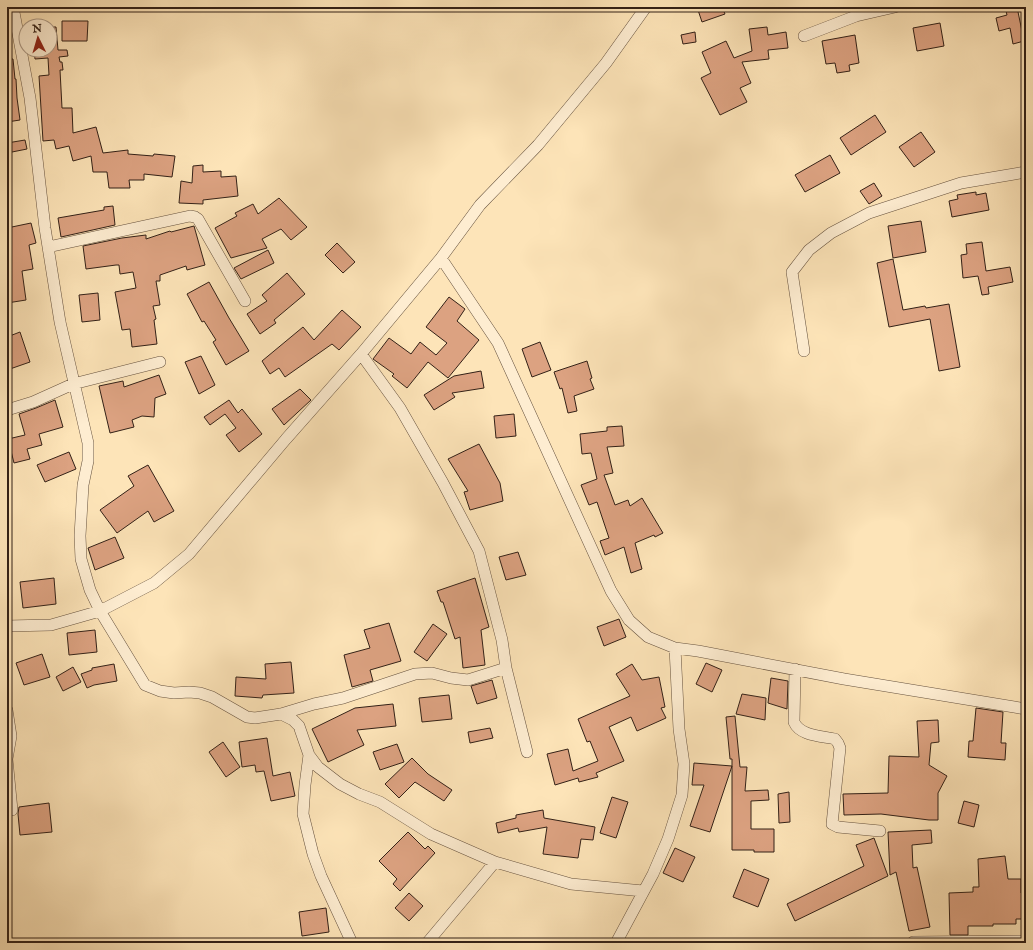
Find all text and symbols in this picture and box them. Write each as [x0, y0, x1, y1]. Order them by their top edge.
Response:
north arrow [18, 18, 58, 58]
text: N [31, 22, 43, 37]

